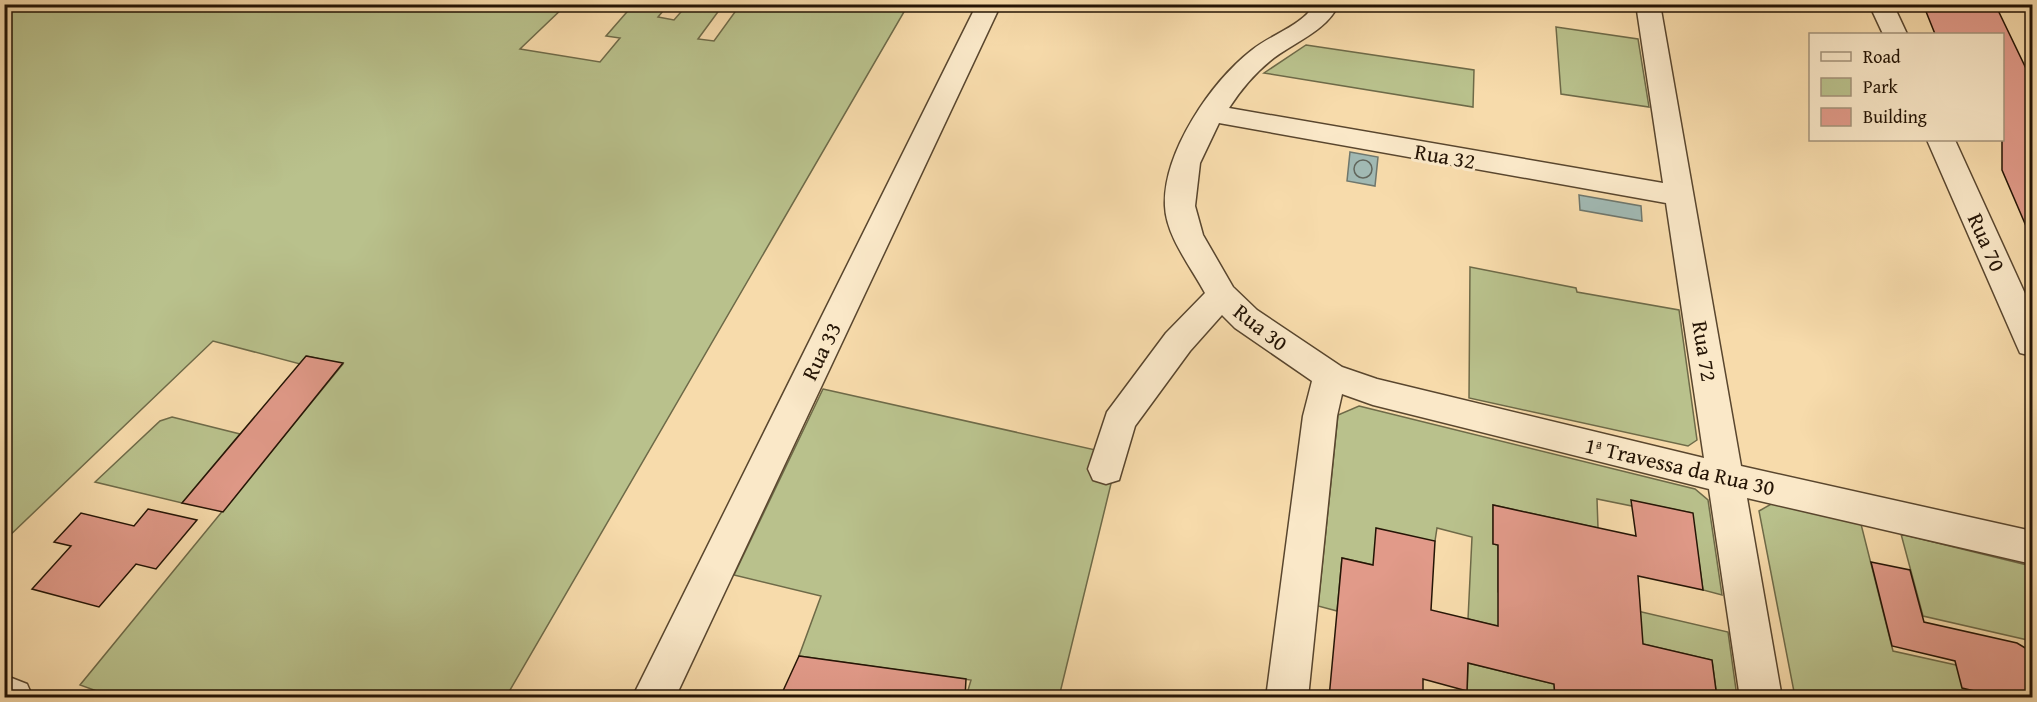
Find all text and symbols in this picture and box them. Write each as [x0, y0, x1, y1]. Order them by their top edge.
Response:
legend [1809, 33, 2004, 141]
text: Road [1863, 43, 1901, 70]
text: Park [1863, 73, 1899, 100]
text: Building [1863, 103, 1927, 130]
street label: Rua 32 [1412, 135, 1478, 177]
street label: Rua 70 [1960, 208, 2014, 276]
street label: Rua 30 [1227, 296, 1295, 358]
street label: Rua 33 [793, 317, 849, 385]
street label: Rua 72 [1684, 318, 1726, 384]
street label: 1ª Travessa da Rua 30 [1582, 429, 1778, 503]

